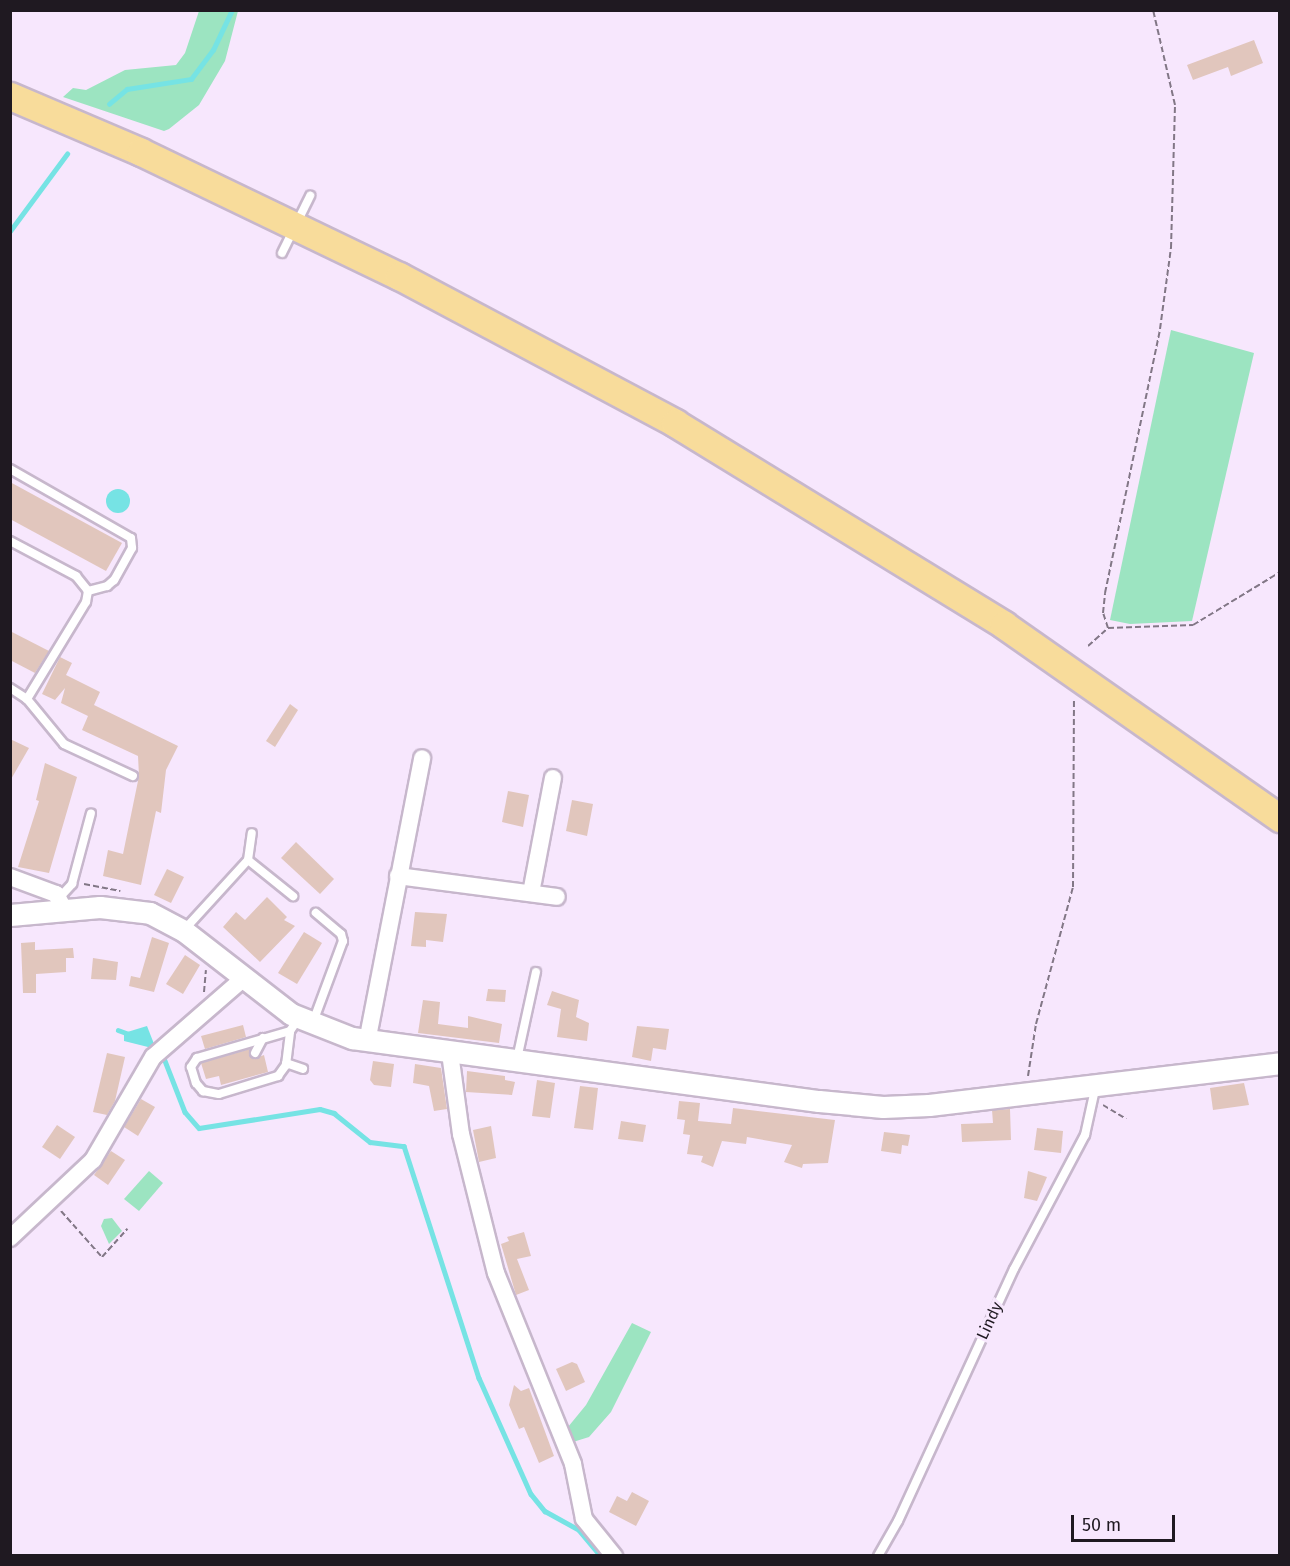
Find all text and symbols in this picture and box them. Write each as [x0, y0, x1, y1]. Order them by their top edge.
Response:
street label: Lindy [973, 1299, 1007, 1343]
scale bar [1074, 1503, 1178, 1541]
text: 50 m [1082, 1514, 1121, 1536]

